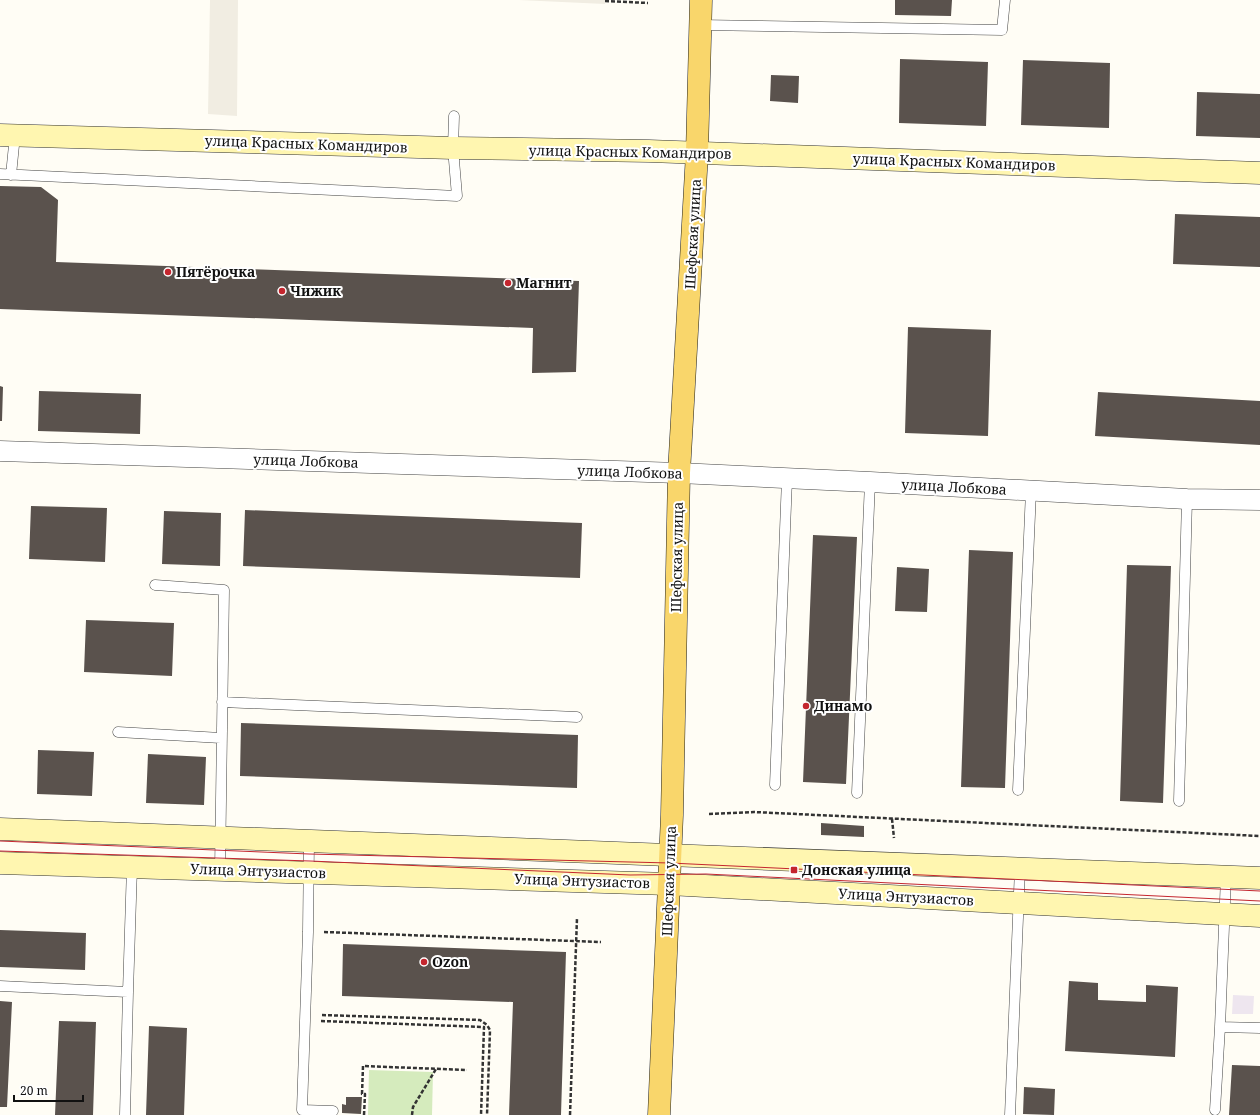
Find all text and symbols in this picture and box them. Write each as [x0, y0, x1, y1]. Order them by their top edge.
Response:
street label: улица Красных Командиров [204, 130, 408, 157]
street label: улица Красных Командиров [528, 140, 732, 163]
street label: улица Красных Командиров [852, 148, 1056, 175]
street label: Шефская улица [680, 178, 705, 290]
place label: Пятёрочка [176, 262, 255, 281]
marker: Пятёрочка [163, 267, 173, 277]
place label: Магнит [516, 273, 572, 292]
marker: Магнит [503, 278, 513, 288]
place label: Чижик [290, 281, 341, 300]
marker: Чижик [277, 286, 287, 296]
street label: улица Лобкова [253, 449, 359, 472]
street label: улица Лобкова [577, 460, 683, 483]
street label: улица Лобкова [901, 474, 1007, 499]
street label: Шефская улица [666, 501, 687, 612]
place label: Динамо [814, 696, 872, 715]
marker: Динамо [801, 701, 811, 711]
street label: Шефская улица [657, 825, 680, 937]
street label: Улица Энтузиастов [190, 859, 326, 882]
place label: Донская улица [802, 860, 911, 879]
marker: Донская улица [789, 865, 799, 875]
street label: Улица Энтузиастов [514, 869, 650, 892]
street label: Улица Энтузиастов [838, 883, 975, 910]
place label: Ozon [432, 952, 468, 971]
marker: Ozon [419, 957, 429, 967]
scale bar [14, 1077, 83, 1103]
text: 20 m [20, 1082, 48, 1099]

